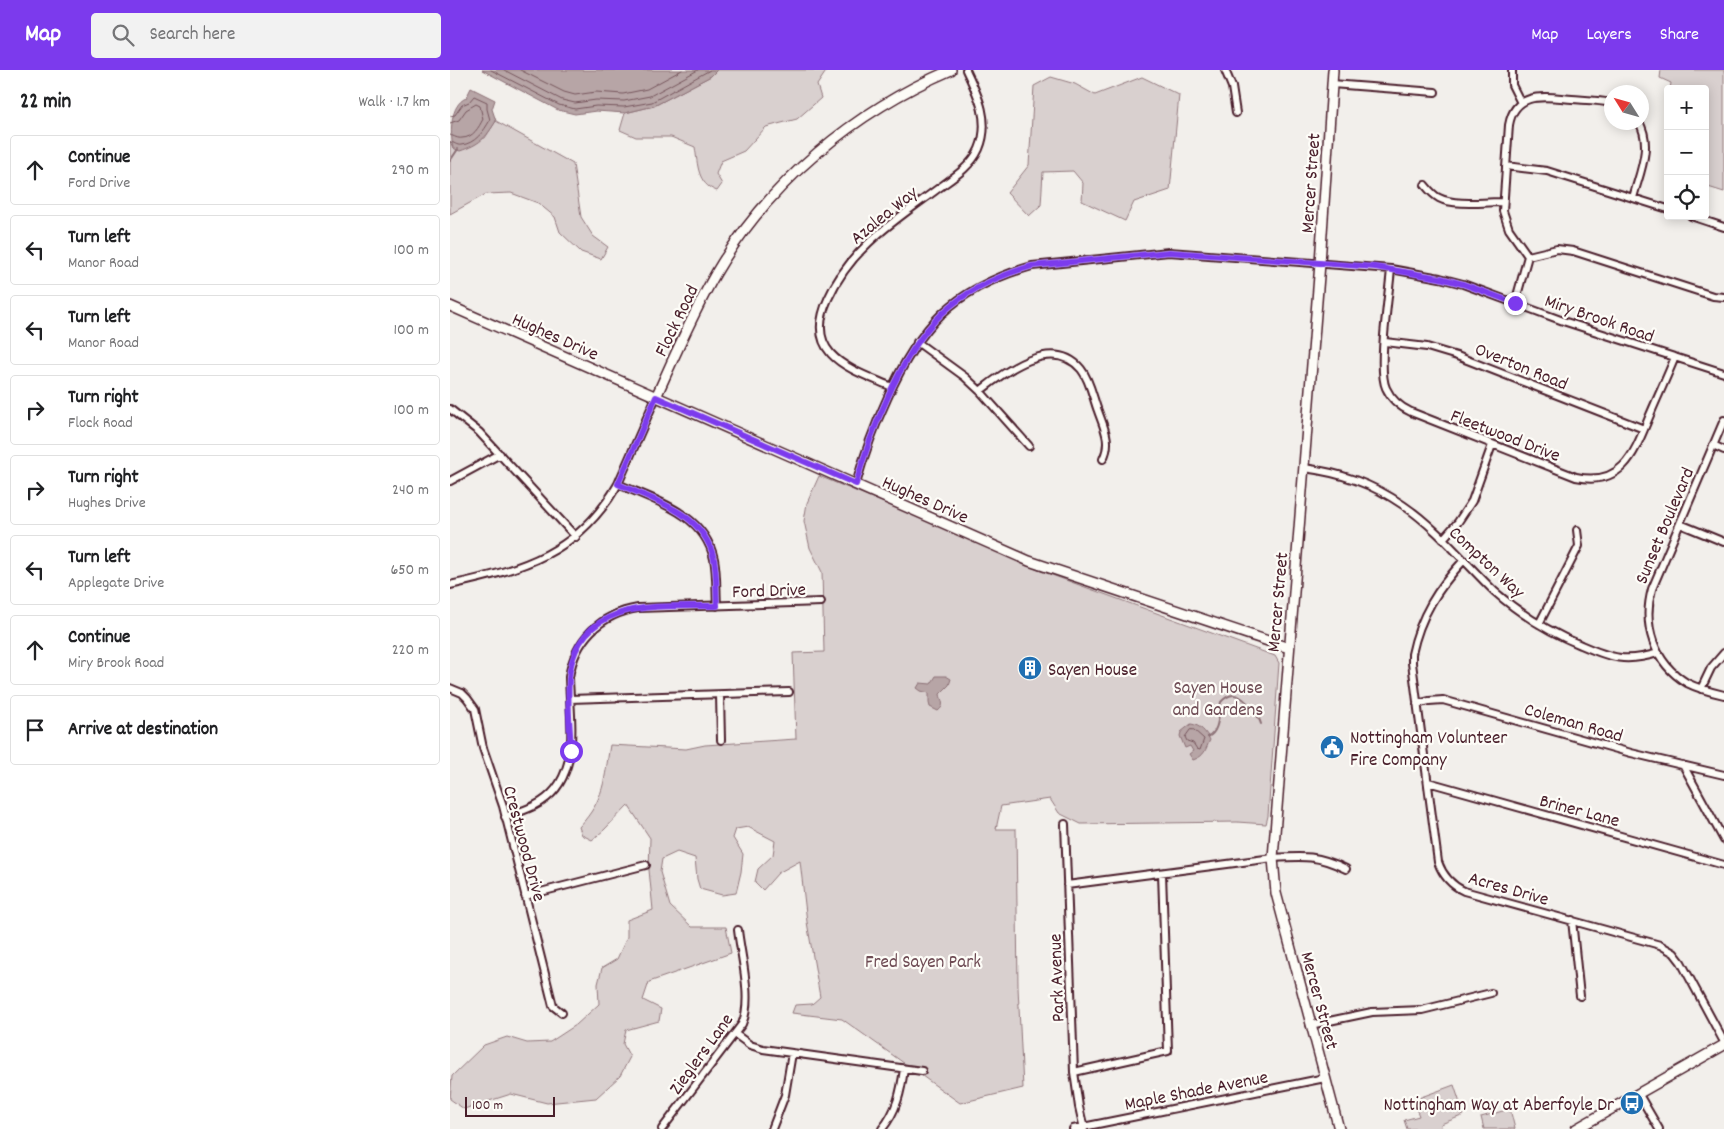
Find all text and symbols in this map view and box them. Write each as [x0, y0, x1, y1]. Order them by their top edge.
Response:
search box [91, 13, 441, 58]
text: Map [25, 18, 61, 52]
icon: search [109, 21, 137, 49]
text: Search here [149, 22, 235, 49]
text: Map [1531, 23, 1558, 48]
text: Layers [1586, 23, 1632, 48]
text: Share [1660, 23, 1699, 48]
north arrow [1604, 85, 1649, 130]
map controls [1664, 85, 1709, 220]
button: + [1664, 85, 1709, 130]
text: 22 min [20, 88, 71, 118]
text: Walk · 1.7 km [358, 91, 430, 114]
button: − [1664, 130, 1709, 175]
street label: Mercer Street [1296, 132, 1329, 234]
text: Continue [68, 145, 130, 172]
icon: ahead [21, 156, 49, 184]
text: 290 m [391, 159, 429, 182]
text: Ford Drive [68, 172, 130, 195]
button: locate [1664, 175, 1709, 220]
street label: Azalea Way [846, 181, 925, 252]
text: Turn left [68, 225, 131, 252]
icon: left [21, 236, 49, 264]
text: 100 m [393, 239, 429, 262]
text: Manor Road [68, 252, 139, 275]
street label: Flock Road [649, 281, 707, 362]
street label: Miry Brook Road [1540, 289, 1657, 352]
route end [1504, 292, 1527, 315]
text: Turn left [68, 305, 131, 332]
street label: Hughes Drive [507, 307, 602, 369]
icon: left [21, 316, 49, 344]
text: 100 m [393, 319, 429, 342]
text: Manor Road [68, 332, 139, 355]
street label: Overton Road [1470, 337, 1571, 399]
text: Turn right [68, 385, 139, 412]
icon: right [21, 396, 49, 424]
text: 100 m [393, 399, 429, 422]
street label: Fleetwood Drive [1446, 404, 1564, 471]
text: Flock Road [68, 412, 133, 435]
street label: Sunset Boulevard [1629, 464, 1703, 589]
text: Turn right [68, 465, 139, 492]
street label: Hughes Drive [877, 470, 972, 532]
icon: right [21, 476, 49, 504]
text: 240 m [392, 479, 429, 502]
text: Hughes Drive [68, 492, 146, 515]
street label: Compton Way [1441, 521, 1530, 606]
text: Turn left [68, 545, 131, 572]
street label: Mercer Street [1262, 551, 1297, 653]
icon: left [21, 556, 49, 584]
text: 650 m [390, 559, 429, 582]
text: Applegate Drive [68, 572, 164, 595]
street label: Ford Drive [732, 578, 807, 607]
text: Continue [68, 625, 130, 652]
icon: ahead [21, 636, 49, 664]
text: 220 m [392, 639, 429, 662]
text: Miry Brook Road [68, 652, 164, 675]
building icon: Sayen House [1017, 655, 1043, 681]
place label: Sayen House [1048, 658, 1137, 685]
park label: Sayen House and Gardens [1173, 676, 1263, 725]
street label: Coleman Road [1521, 697, 1625, 751]
icon: arrive [21, 716, 49, 744]
text: Arrive at destination [68, 717, 218, 744]
place label: Nottingham Volunteer Fire Company [1350, 726, 1507, 775]
public building icon: Nottingham Volunteer Fire Company [1319, 734, 1345, 760]
route start [560, 740, 583, 763]
street label: Crestwood Drive [494, 783, 551, 905]
street label: Briner Lane [1536, 789, 1622, 836]
street label: Acres Drive [1465, 866, 1551, 915]
street label: Park Avenue [1043, 933, 1074, 1023]
street label: Mercer Street [1292, 949, 1344, 1053]
park label: Fred Sayen Park [865, 950, 981, 977]
street label: Zieglers Lane [664, 1009, 742, 1101]
street label: Maple Shade Avenue [1123, 1065, 1271, 1120]
bus stop icon: Nottingham Way at Aberfoyle Dr [1619, 1090, 1645, 1116]
place label: Nottingham Way at Aberfoyle Dr [1383, 1093, 1614, 1120]
scale bar [465, 1094, 555, 1117]
text: 100 m [472, 1096, 503, 1116]

